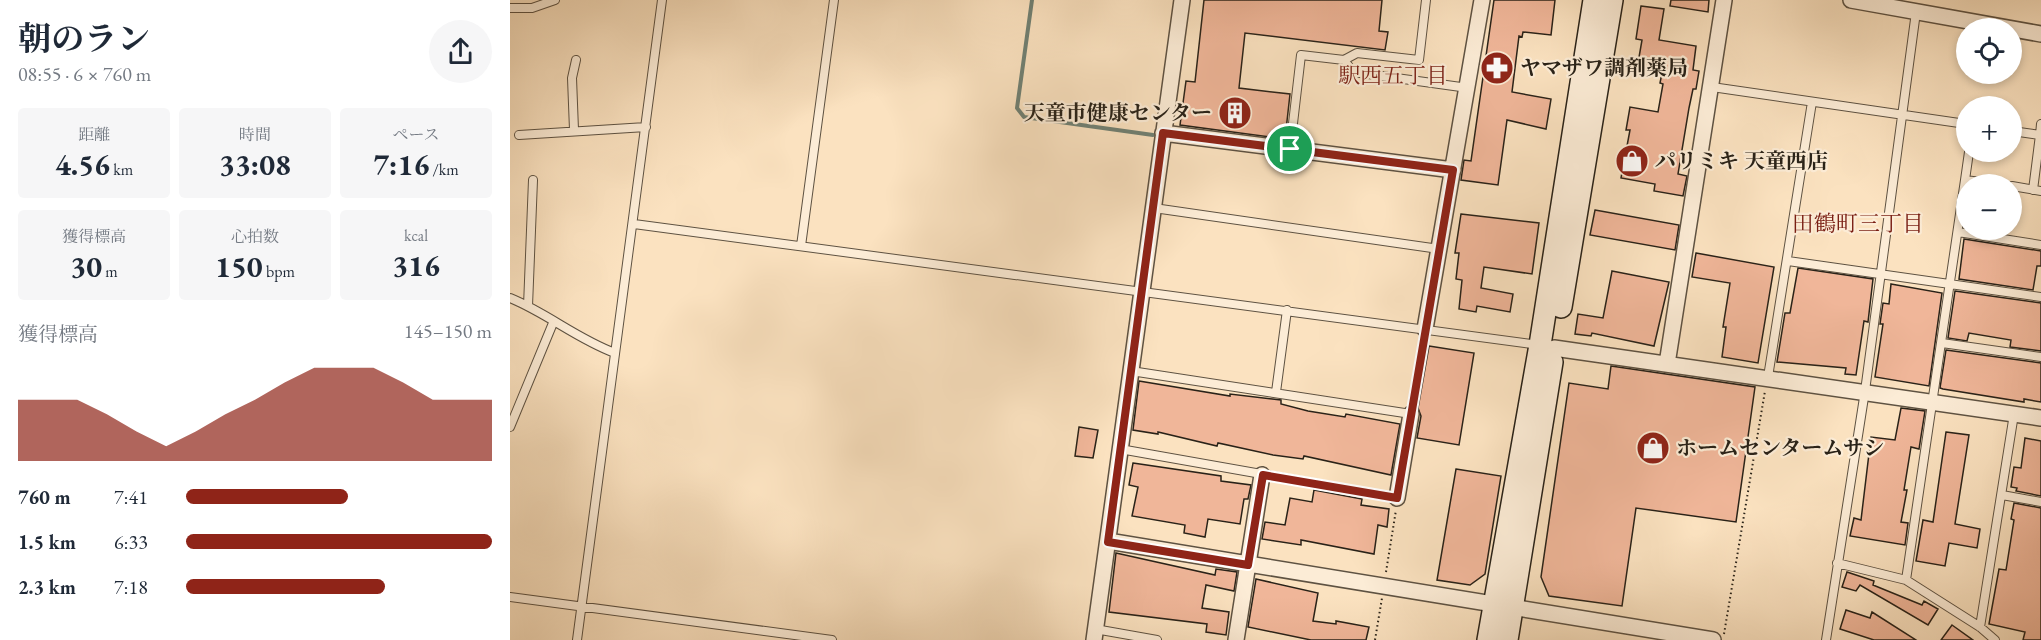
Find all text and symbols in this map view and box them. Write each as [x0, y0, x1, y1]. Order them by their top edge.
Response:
text: 朝のラン [18, 17, 150, 60]
map controls [1956, 18, 2022, 240]
button: locate [1956, 18, 2022, 84]
button: share [429, 20, 492, 83]
pharmacy icon: ヤマザワ調剤薬局 [1479, 50, 1515, 86]
place label: ヤマザワ調剤薬局 [1520, 54, 1688, 81]
text: 08:55 · 6 × 760 m [18, 61, 151, 87]
district label: 駅西五丁目 [1338, 61, 1448, 90]
building icon: 天童市健康センター [1217, 95, 1253, 131]
button: + [1956, 96, 2022, 162]
place label: 天童市健康センター [1024, 99, 1212, 126]
pin [1264, 123, 1315, 174]
text: 距離 [78, 124, 110, 145]
text: 時間 [239, 124, 271, 145]
text: ペース [392, 124, 440, 145]
icon: arrive [1273, 132, 1306, 165]
shop icon: パリミキ 天童西店 [1614, 143, 1650, 179]
text: 4.56 [55, 145, 110, 184]
text: 33:08 [219, 145, 291, 184]
text: 7:16 [373, 145, 429, 184]
place label: パリミキ 天童西店 [1655, 147, 1828, 174]
text: km [110, 159, 133, 180]
text: /km [429, 159, 459, 180]
button: − [1956, 174, 2022, 240]
district label: 田鶴町三丁目 [1792, 209, 1924, 238]
text: kcal [404, 225, 428, 246]
text: 獲得標高 [62, 226, 126, 247]
text: 心拍数 [231, 226, 279, 247]
text: 316 [392, 246, 440, 285]
text: 30 [70, 247, 102, 286]
text: 150 [215, 247, 263, 286]
text: m [102, 261, 118, 282]
text: bpm [263, 261, 295, 282]
text: 145–150 m [404, 318, 492, 344]
text: 獲得標高 [18, 321, 98, 347]
shop icon: ホームセンタームサシ [1635, 430, 1671, 466]
place label: ホームセンタームサシ [1676, 434, 1884, 461]
text: 760 m [18, 484, 71, 510]
text: 7:41 [114, 484, 148, 510]
text: 1.5 km [18, 529, 76, 555]
text: 6:33 [114, 529, 148, 555]
text: 2.3 km [18, 574, 76, 600]
text: 7:18 [114, 574, 148, 600]

